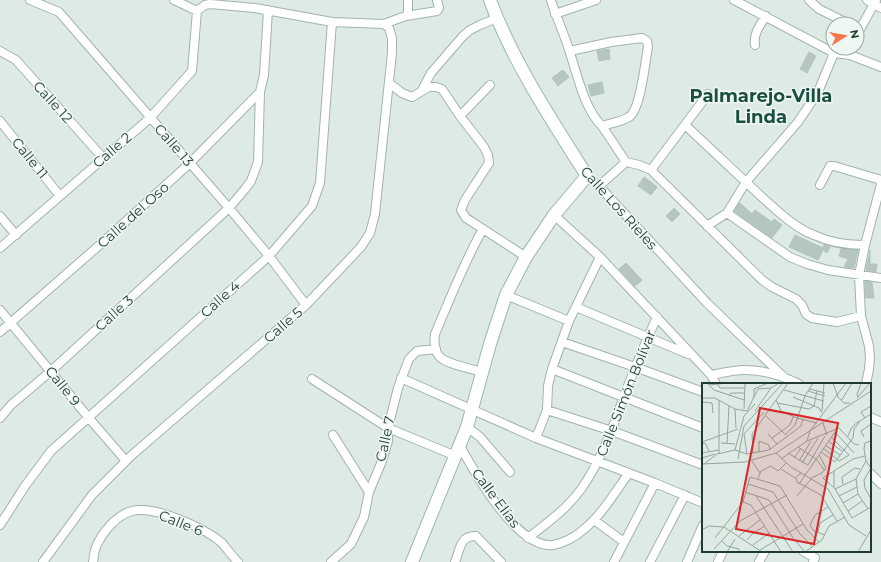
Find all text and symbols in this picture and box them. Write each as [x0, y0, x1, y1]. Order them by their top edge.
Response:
north arrow [825, 16, 865, 56]
text: N [847, 28, 863, 40]
street label: Calle 12 [29, 77, 77, 127]
district label: Palmarejo-Villa Linda [690, 85, 832, 128]
street label: Calle 13 [151, 120, 197, 170]
street label: Calle 2 [89, 128, 135, 172]
street label: Calle 11 [8, 134, 52, 182]
street label: Calle Los Rieles [577, 162, 661, 254]
street label: Calle del Oso [93, 178, 173, 252]
street label: Calle 4 [197, 276, 244, 321]
street label: Calle 3 [91, 291, 137, 335]
street label: Calle 5 [260, 303, 306, 347]
street label: Calle Simón Bolívar [592, 327, 660, 459]
street label: Calle 9 [41, 362, 85, 410]
inset map [702, 383, 871, 552]
street label: Calle 7 [371, 415, 399, 463]
street label: Calle Elías [468, 465, 524, 531]
street label: Calle 6 [156, 506, 206, 540]

